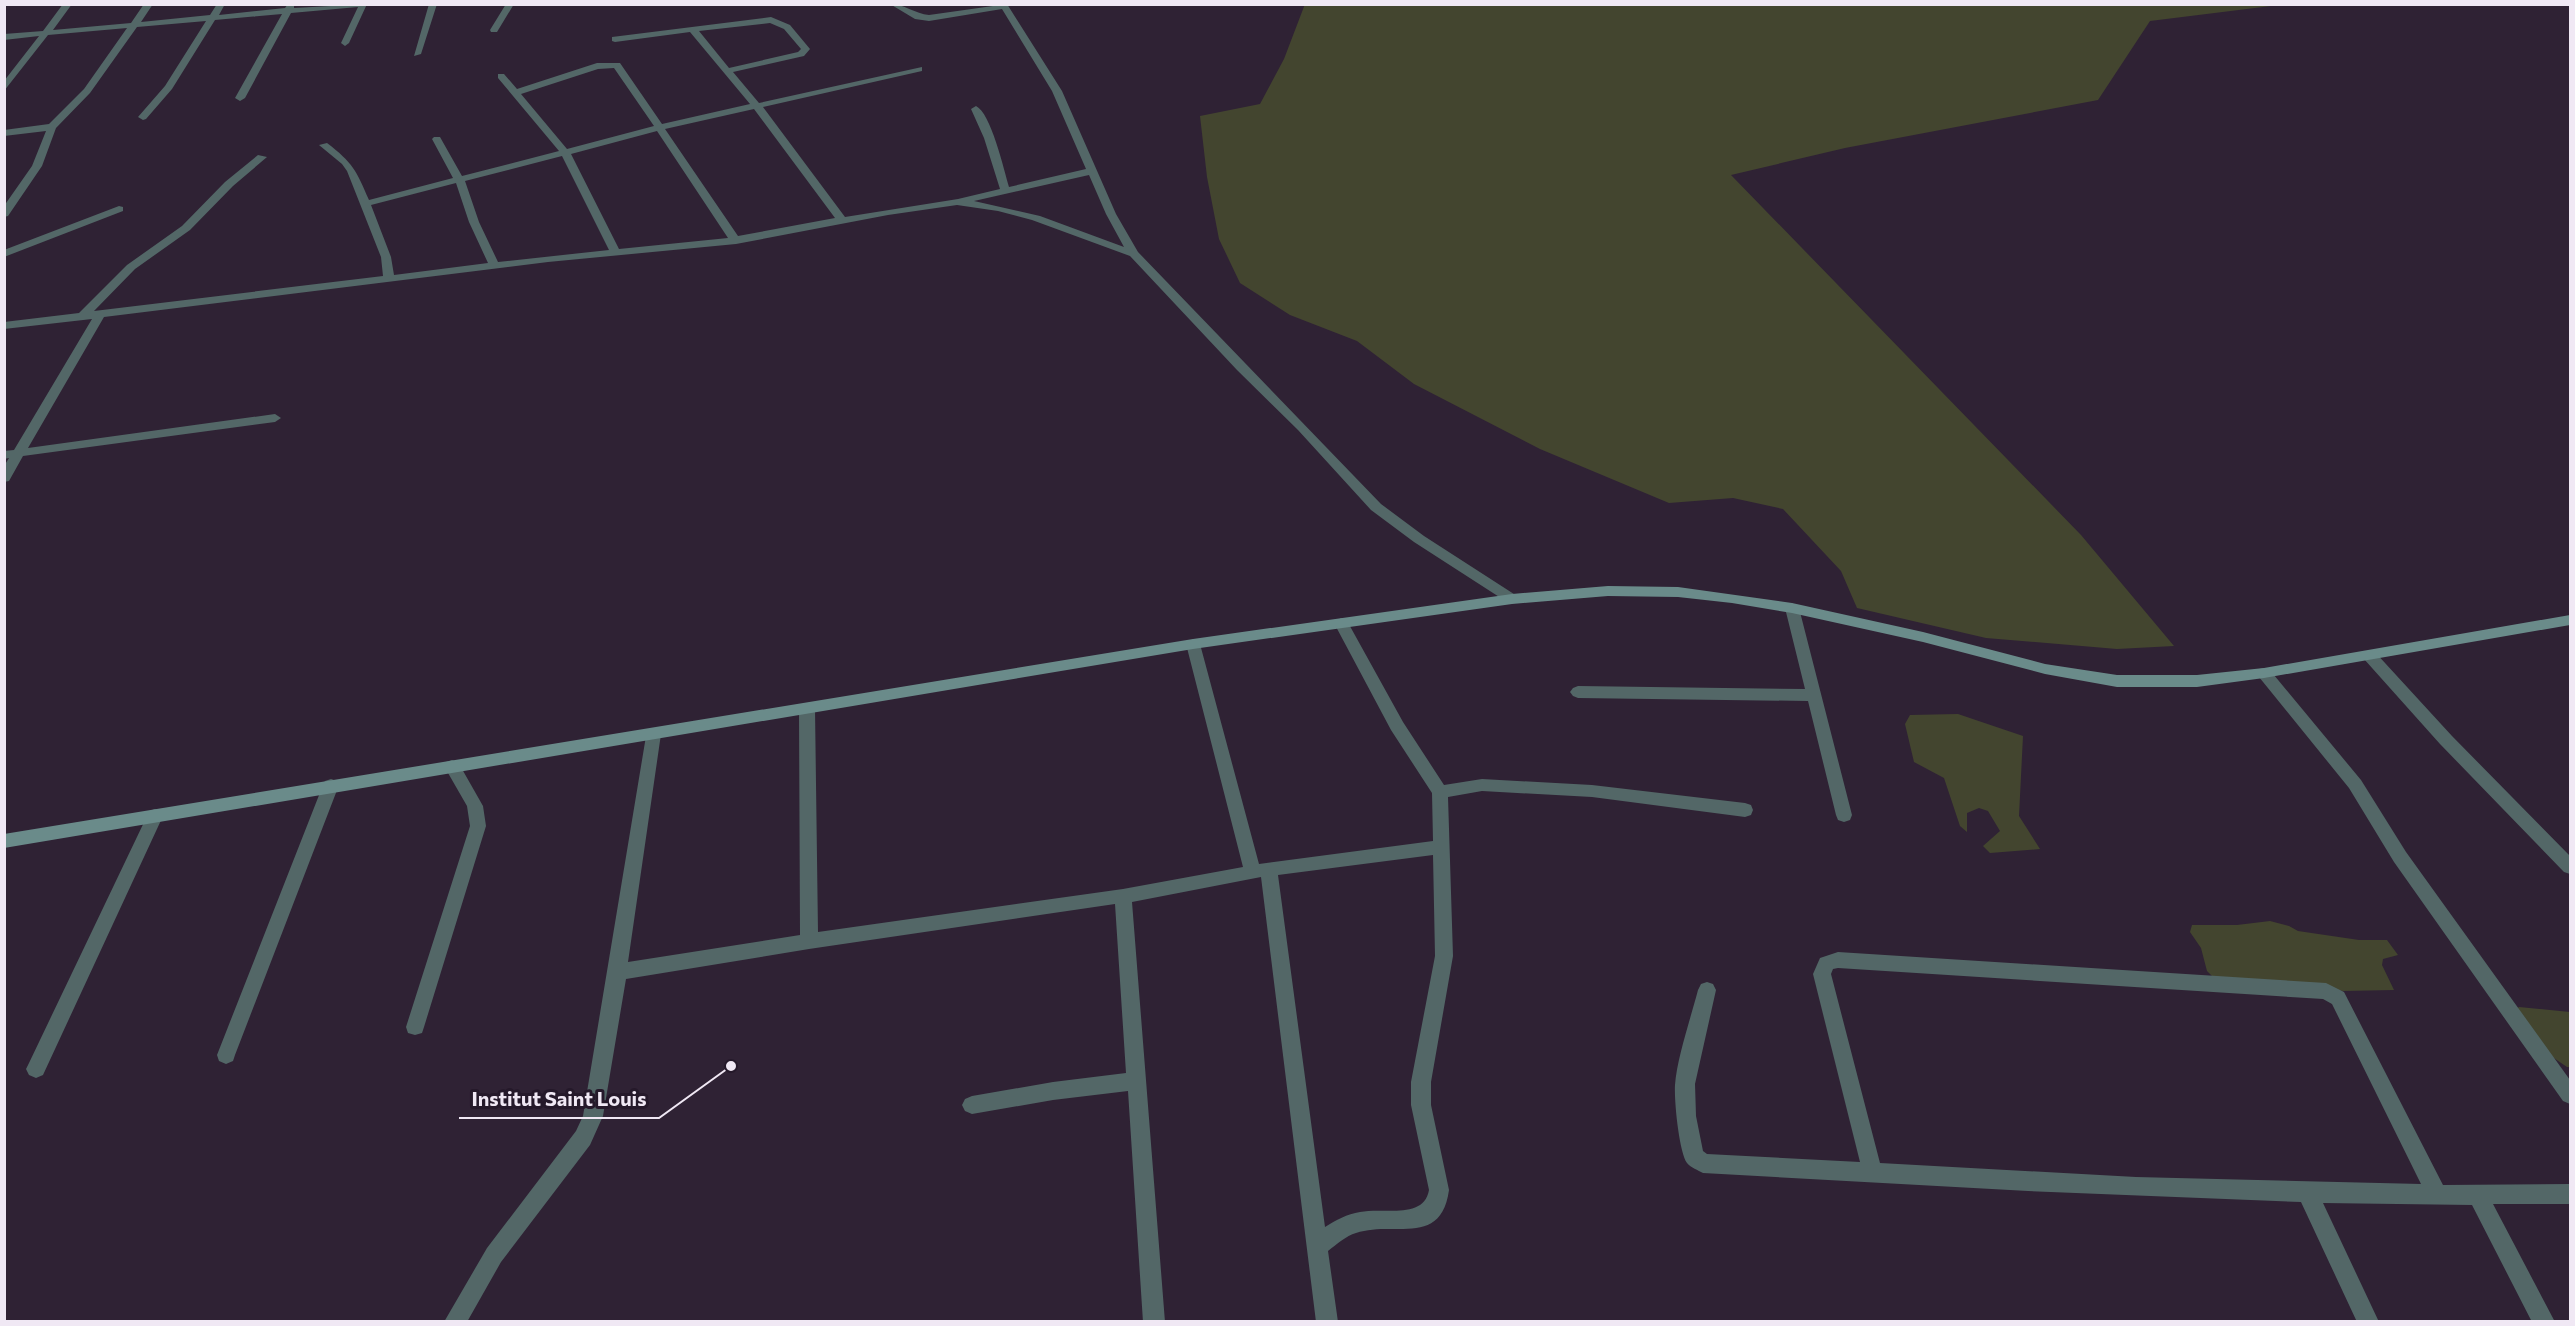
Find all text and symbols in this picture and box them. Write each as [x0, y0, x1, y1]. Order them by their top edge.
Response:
callout: Institut Saint Louis [459, 1080, 659, 1118]
text: Institut Saint Louis [471, 1086, 647, 1110]

